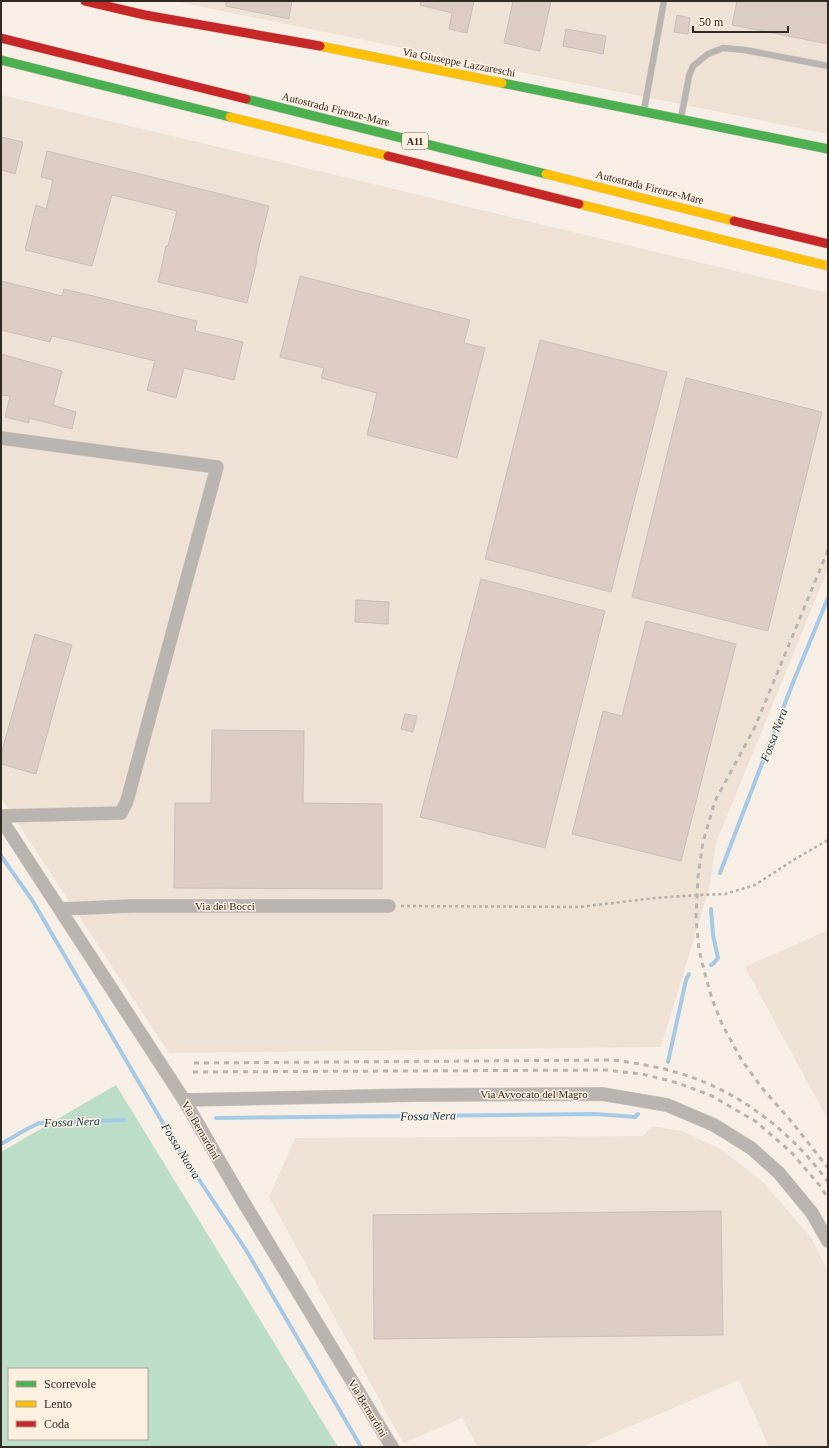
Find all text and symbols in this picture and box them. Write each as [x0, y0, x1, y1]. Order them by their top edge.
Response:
scale bar [693, 8, 788, 34]
text: 50 m [699, 15, 724, 29]
street label: Via Giuseppe Lazzareschi [402, 45, 516, 79]
street label: Autostrada Firenze-Mare [281, 90, 391, 128]
road number: A11 [402, 133, 428, 149]
street label: Autostrada Firenze-Mare [595, 168, 705, 206]
water label: Fossa Nera [757, 707, 791, 764]
street label: Via dei Bocci [195, 900, 255, 912]
street label: Via Avvocato del Magro [480, 1088, 588, 1100]
street label: Via Bernardini [180, 1099, 222, 1161]
water label: Fossa Nera [399, 1109, 456, 1124]
water label: Fossa Nera [43, 1114, 100, 1130]
water label: Fossa Nuova [158, 1120, 204, 1181]
legend [8, 1368, 148, 1440]
text: Scorrevole [44, 1377, 96, 1391]
street label: Via Bernardini [346, 1377, 390, 1439]
text: Lento [44, 1397, 72, 1411]
text: Coda [44, 1417, 70, 1431]

